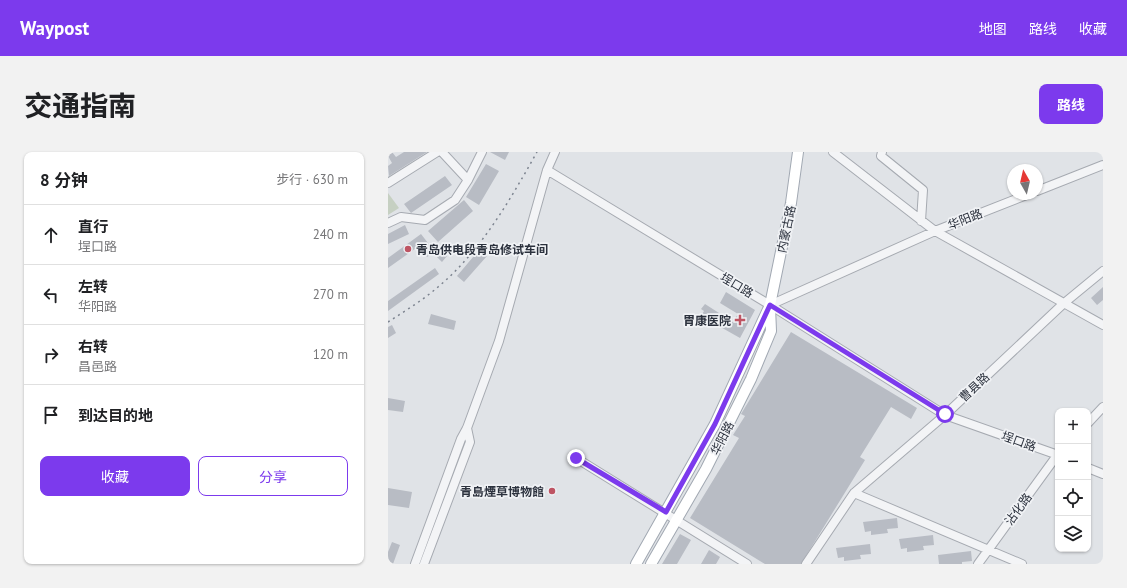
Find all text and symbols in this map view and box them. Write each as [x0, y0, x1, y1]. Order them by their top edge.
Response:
text: Waypost [20, 16, 89, 40]
text: 地图 [979, 20, 1007, 38]
text: 路线 [1029, 20, 1057, 38]
text: 收藏 [1079, 20, 1107, 38]
button: 路线 [1039, 84, 1103, 124]
text: 交通指南 [24, 87, 136, 124]
north arrow [1007, 164, 1043, 200]
text: 8 分钟 [40, 169, 88, 191]
text: 步行 · 630 m [276, 171, 348, 188]
street label: 内蒙古路 [774, 204, 798, 254]
street label: 华阳路 [946, 206, 984, 232]
text: 直行 [78, 217, 108, 236]
icon: ahead [40, 224, 62, 246]
text: 240 m [313, 226, 348, 243]
text: 埕口路 [78, 238, 117, 255]
place label: 青岛供电段青岛修试车间 [416, 242, 548, 257]
marker: 青岛供电段青岛修试车间 [403, 244, 413, 254]
street label: 埕口路 [718, 269, 756, 301]
text: 左转 [78, 277, 108, 296]
icon: left [40, 284, 62, 306]
text: 270 m [313, 286, 348, 303]
text: 华阳路 [78, 298, 117, 315]
place label: 胃康医院 [683, 313, 731, 328]
marker: 胃康医院 [734, 314, 746, 326]
text: 右转 [78, 337, 108, 356]
icon: right [40, 344, 62, 366]
text: 120 m [313, 346, 348, 363]
text: 昌邑路 [78, 358, 117, 375]
street label: 曹县路 [956, 369, 992, 405]
icon: arrive [40, 404, 62, 426]
route start [936, 405, 954, 423]
text: 到达目的地 [78, 406, 153, 425]
map controls [1055, 408, 1091, 552]
button: + [1055, 408, 1091, 444]
street label: 华阳路 [707, 419, 737, 457]
street label: 埕口路 [1000, 428, 1038, 454]
button: − [1055, 444, 1091, 480]
route end [567, 449, 585, 467]
button: 收藏 [40, 456, 190, 496]
button: 分享 [198, 456, 348, 496]
button: locate [1055, 480, 1091, 516]
place label: 青島煙草博物館 [460, 484, 544, 499]
marker: 青島煙草博物館 [547, 486, 557, 496]
street label: 沾化路 [1001, 490, 1035, 528]
button: layers [1055, 516, 1091, 552]

